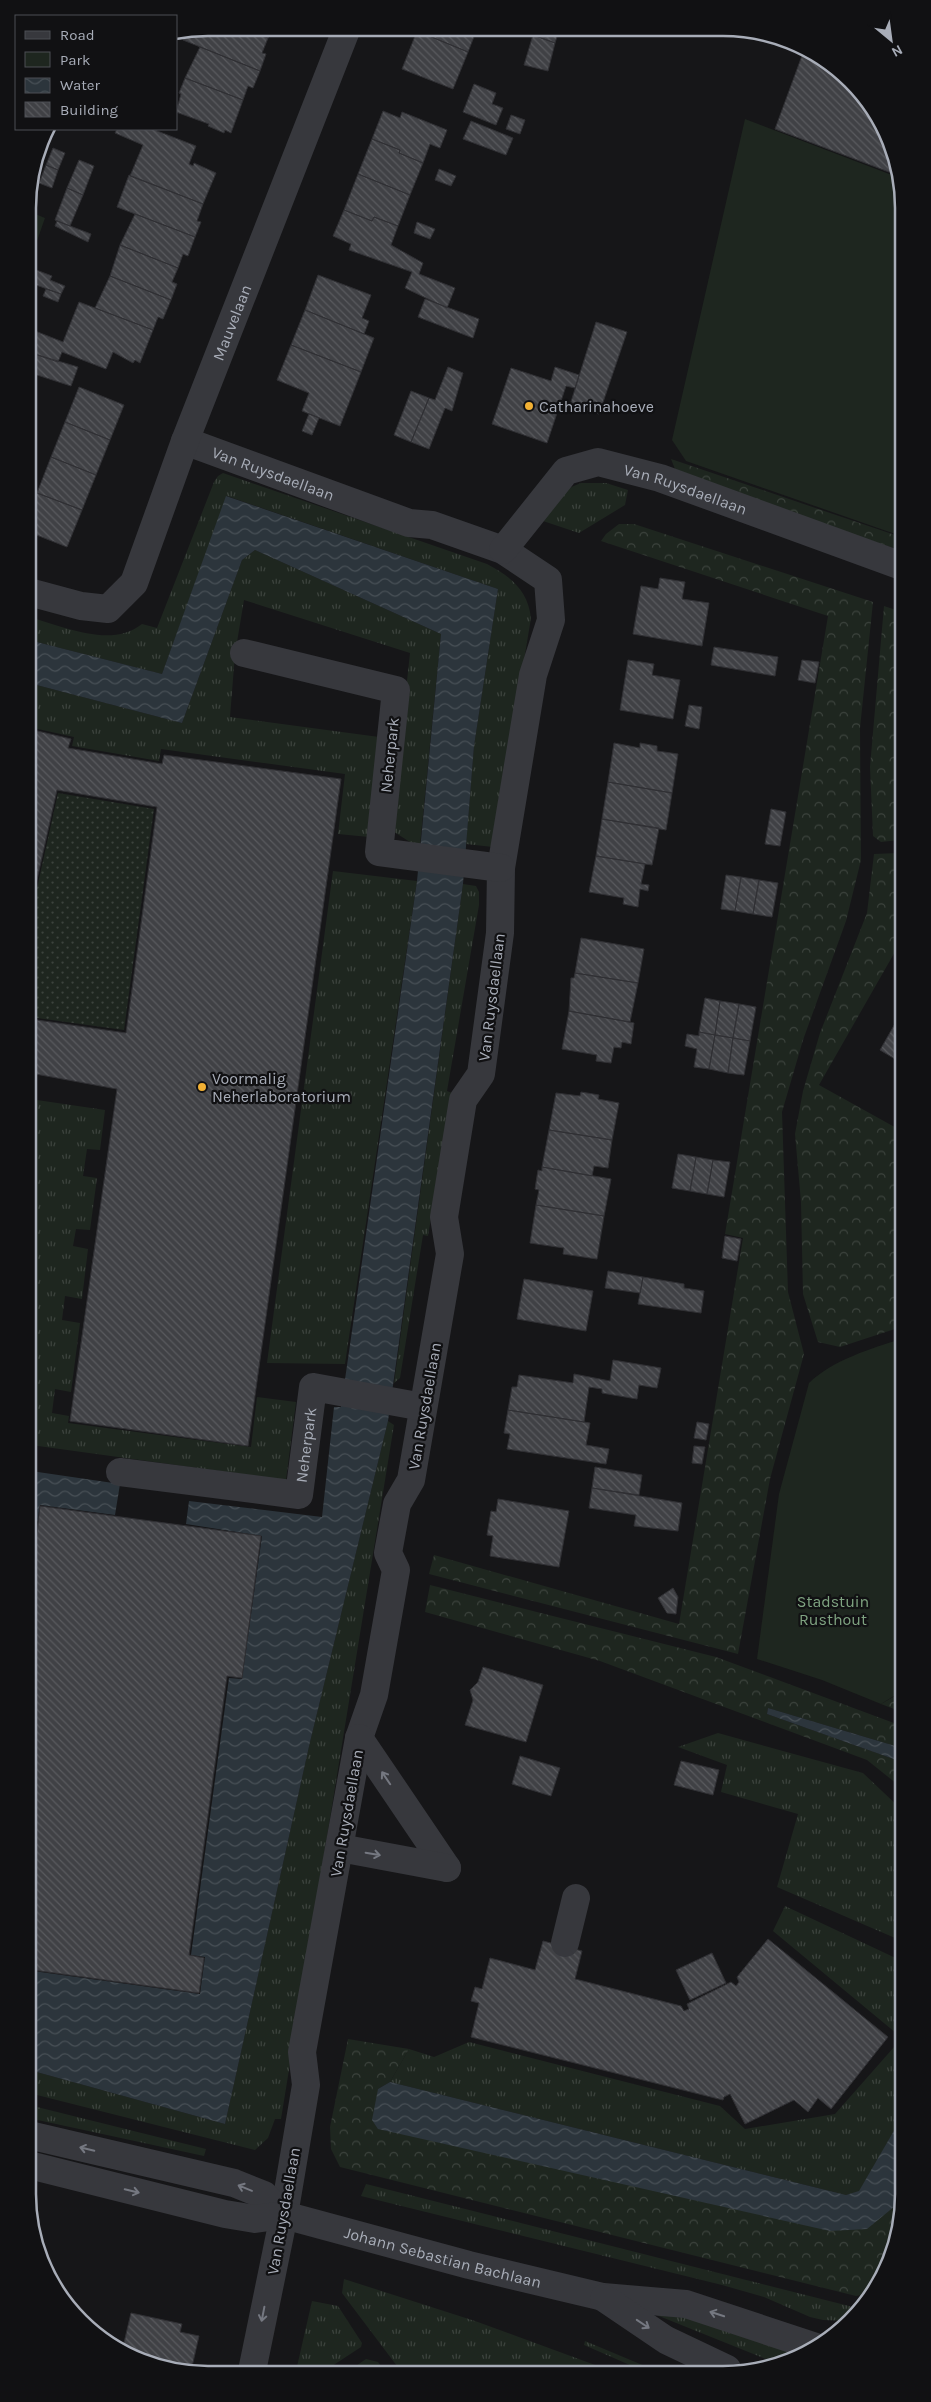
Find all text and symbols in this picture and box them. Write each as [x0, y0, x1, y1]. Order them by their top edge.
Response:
legend [15, 15, 178, 130]
north arrow [866, 15, 916, 65]
text: Road [60, 26, 95, 44]
text: N [889, 41, 906, 61]
text: Park [60, 51, 90, 69]
text: Water [60, 76, 101, 94]
text: Building [60, 101, 118, 119]
street label: Mauvelaan [208, 282, 255, 363]
place label: Catharinahoeve [539, 397, 654, 416]
marker: Catharinahoeve [523, 400, 535, 412]
street label: Van Ruysdaellaan [209, 443, 337, 505]
street label: Van Ruysdaellaan [622, 460, 750, 519]
street label: Neherpark [376, 716, 403, 794]
street label: Van Ruysdaellaan [474, 932, 509, 1062]
place label: Voormalig Neherlaboratorium [212, 1069, 351, 1106]
marker: Voormalig Neherlaboratorium [196, 1081, 208, 1093]
street label: Van Ruysdaellaan [404, 1341, 445, 1471]
street label: Neherpark [292, 1406, 320, 1484]
park label: Stadstuin Rusthout [797, 1592, 869, 1629]
street label: Van Ruysdaellaan [326, 1748, 367, 1878]
one-way arrow [381, 1772, 391, 1786]
one-way arrow [365, 1849, 381, 1859]
one-way arrow [80, 2144, 96, 2153]
street label: Van Ruysdaellaan [263, 2146, 304, 2276]
one-way arrow [238, 2182, 253, 2192]
one-way arrow [123, 2187, 139, 2196]
street label: Johann Sebastian Bachlaan [342, 2223, 543, 2292]
one-way arrow [258, 2305, 268, 2321]
one-way arrow [709, 2309, 725, 2318]
one-way arrow [636, 2319, 650, 2329]

